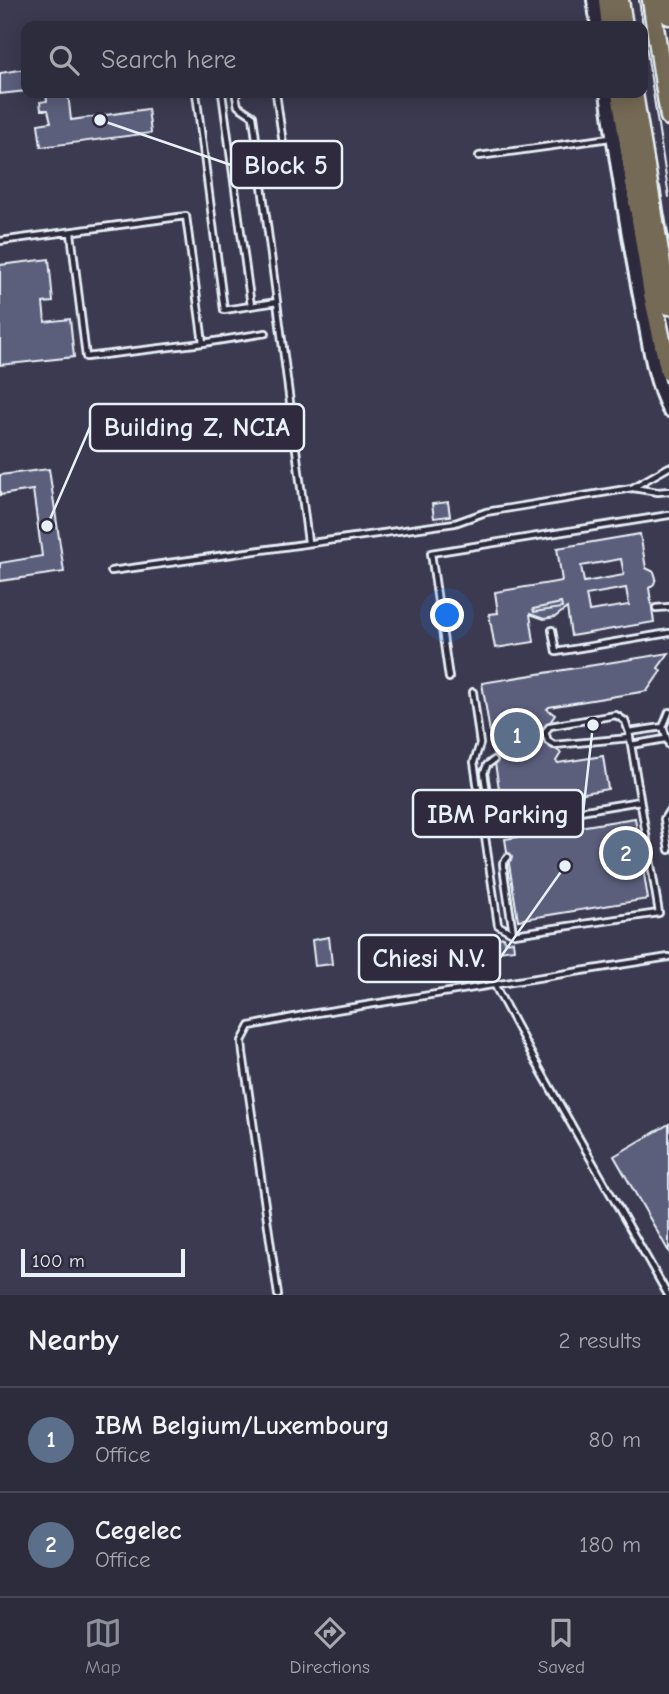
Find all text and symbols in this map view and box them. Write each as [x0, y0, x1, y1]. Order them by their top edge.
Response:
search box [21, 21, 648, 98]
icon: search [45, 41, 83, 79]
text: Search here [101, 45, 236, 75]
callout: Block 5 [231, 141, 342, 188]
text: Block 5 [244, 151, 328, 181]
callout: Building Z, NCIA [90, 404, 304, 451]
text: Building Z, NCIA [104, 413, 291, 443]
your location [430, 598, 464, 632]
pin: 1 [494, 709, 540, 761]
callout: IBM Parking [413, 790, 583, 837]
text: IBM Parking [427, 800, 569, 830]
pin: 2 [603, 827, 649, 879]
callout: Chiesi N.V. [359, 935, 500, 982]
text: Chiesi N.V. [373, 944, 485, 974]
scale bar [21, 1246, 186, 1278]
text: 100 m [32, 1250, 85, 1272]
text: Nearby [28, 1323, 119, 1358]
text: 2 results [559, 1327, 641, 1354]
text: IBM Belgium/Luxembourg [95, 1411, 390, 1441]
text: 1 [46, 1426, 56, 1453]
text: 80 m [588, 1426, 641, 1453]
text: Office [95, 1441, 150, 1468]
text: Cegelec [95, 1516, 182, 1546]
text: 2 [45, 1531, 57, 1558]
text: 180 m [579, 1531, 641, 1558]
text: Office [95, 1546, 150, 1573]
tab: Map [84, 1614, 122, 1678]
tab: Directions [290, 1614, 370, 1678]
tab: Saved [538, 1614, 585, 1678]

